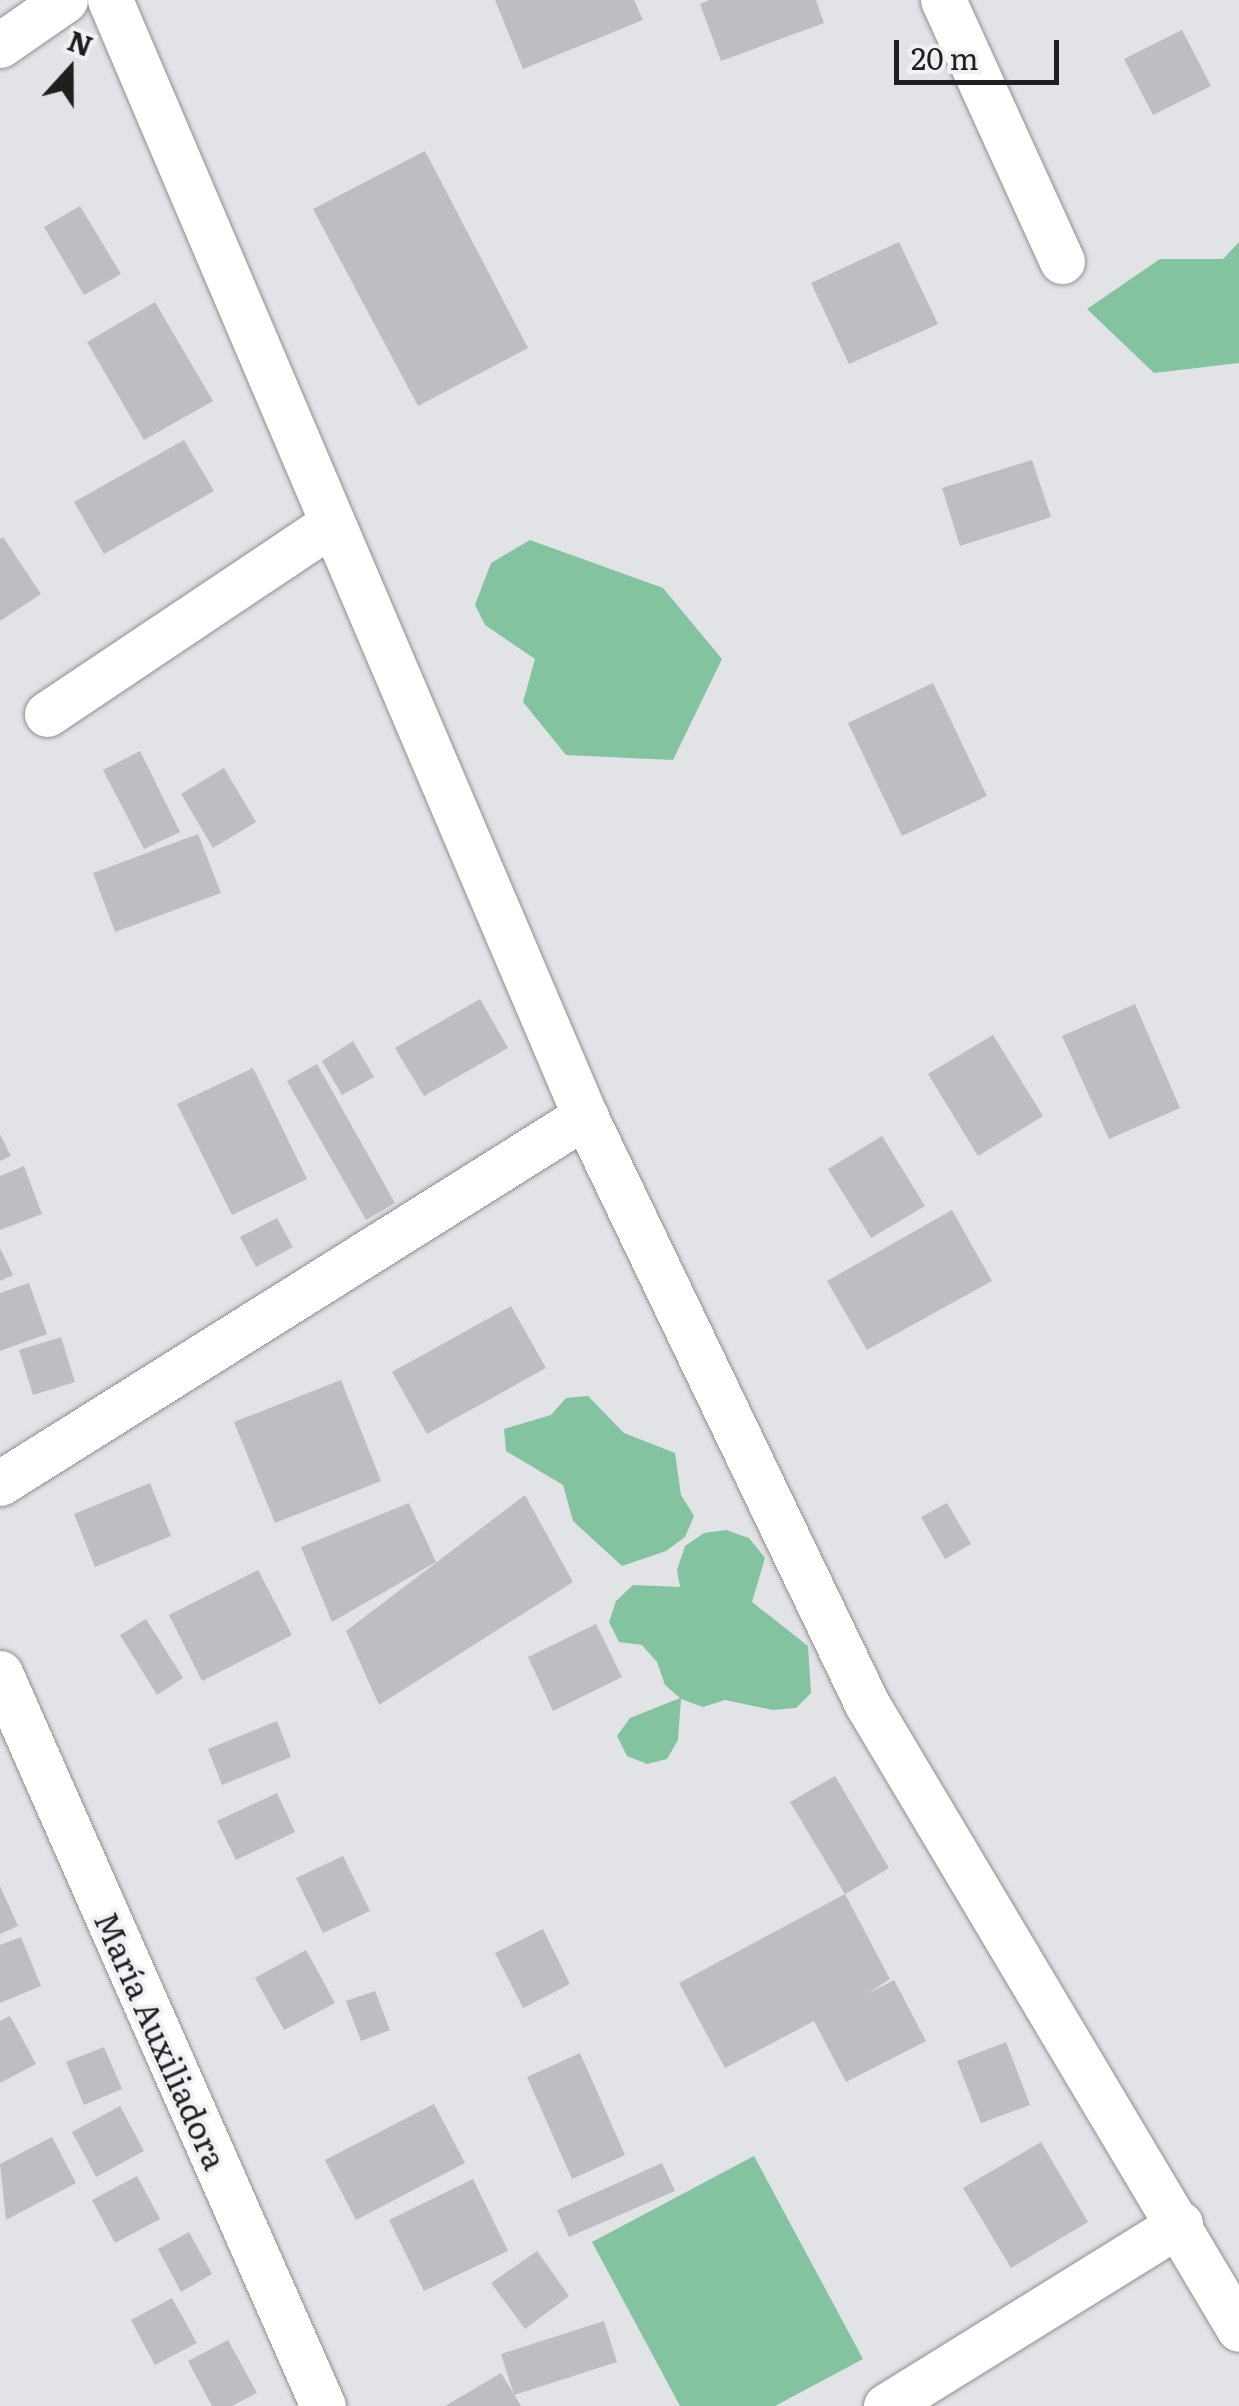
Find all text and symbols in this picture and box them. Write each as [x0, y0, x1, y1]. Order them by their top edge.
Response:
text: N [62, 18, 99, 66]
north arrow [20, 20, 120, 120]
scale bar [899, 20, 1064, 82]
text: 20 m [911, 35, 979, 79]
street label: María Auxiliadora [88, 1905, 236, 2175]

